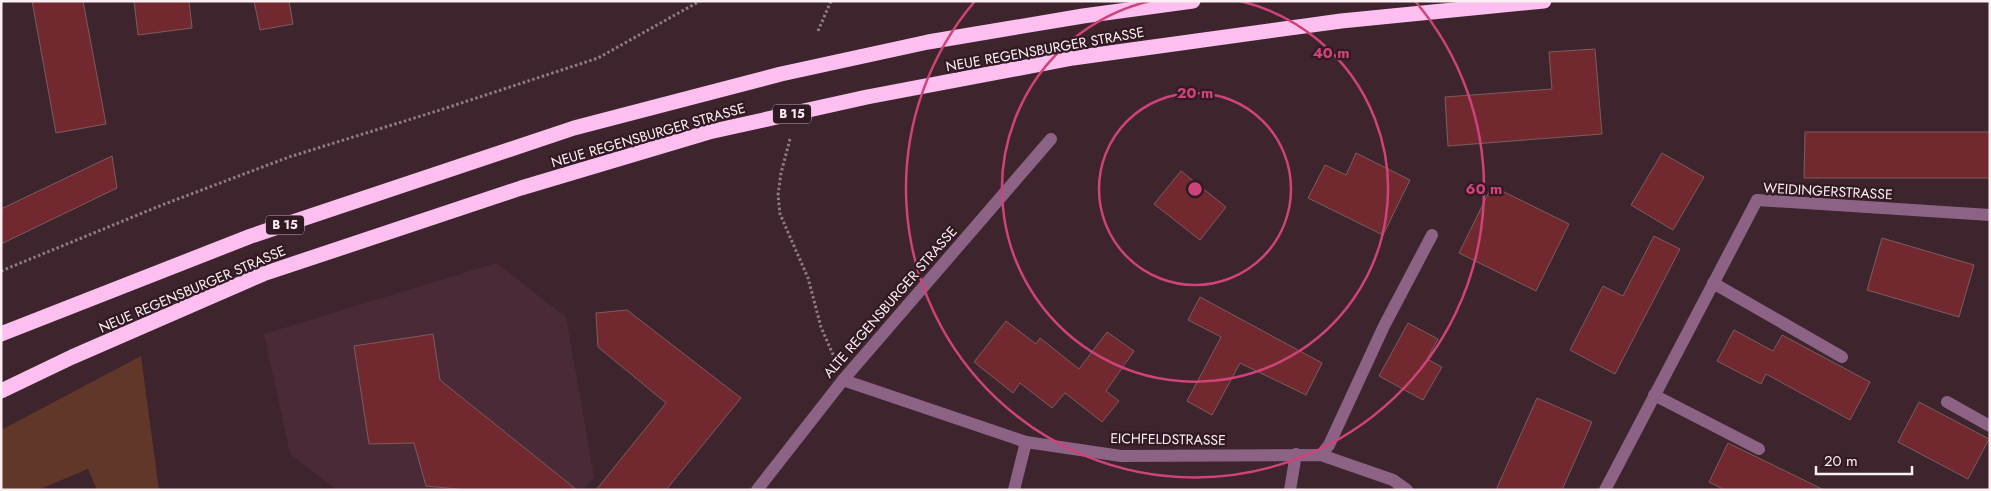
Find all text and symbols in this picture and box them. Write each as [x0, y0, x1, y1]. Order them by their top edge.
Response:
street label: NEUE REGENSBURGER STRASSE [944, 22, 1146, 76]
text: 40 m [1312, 42, 1350, 64]
text: 20 m [1177, 82, 1213, 104]
street label: NEUE REGENSBURGER STRASSE [549, 98, 747, 172]
road number: B 15 [773, 105, 811, 124]
text: 60 m [1466, 178, 1502, 200]
street label: WEIDINGERSTRASSE [1763, 178, 1893, 204]
centre of rings [1186, 180, 1204, 198]
road number: B 15 [266, 216, 304, 234]
street label: ALTE REGENSBURGER STRASSE [819, 222, 961, 382]
street label: NEUE REGENSBURGER STRASSE [96, 240, 288, 338]
street label: EICHFELDSTRASSE [1110, 428, 1226, 450]
scale bar [1816, 444, 1912, 476]
text: 20 m [1824, 450, 1858, 472]

